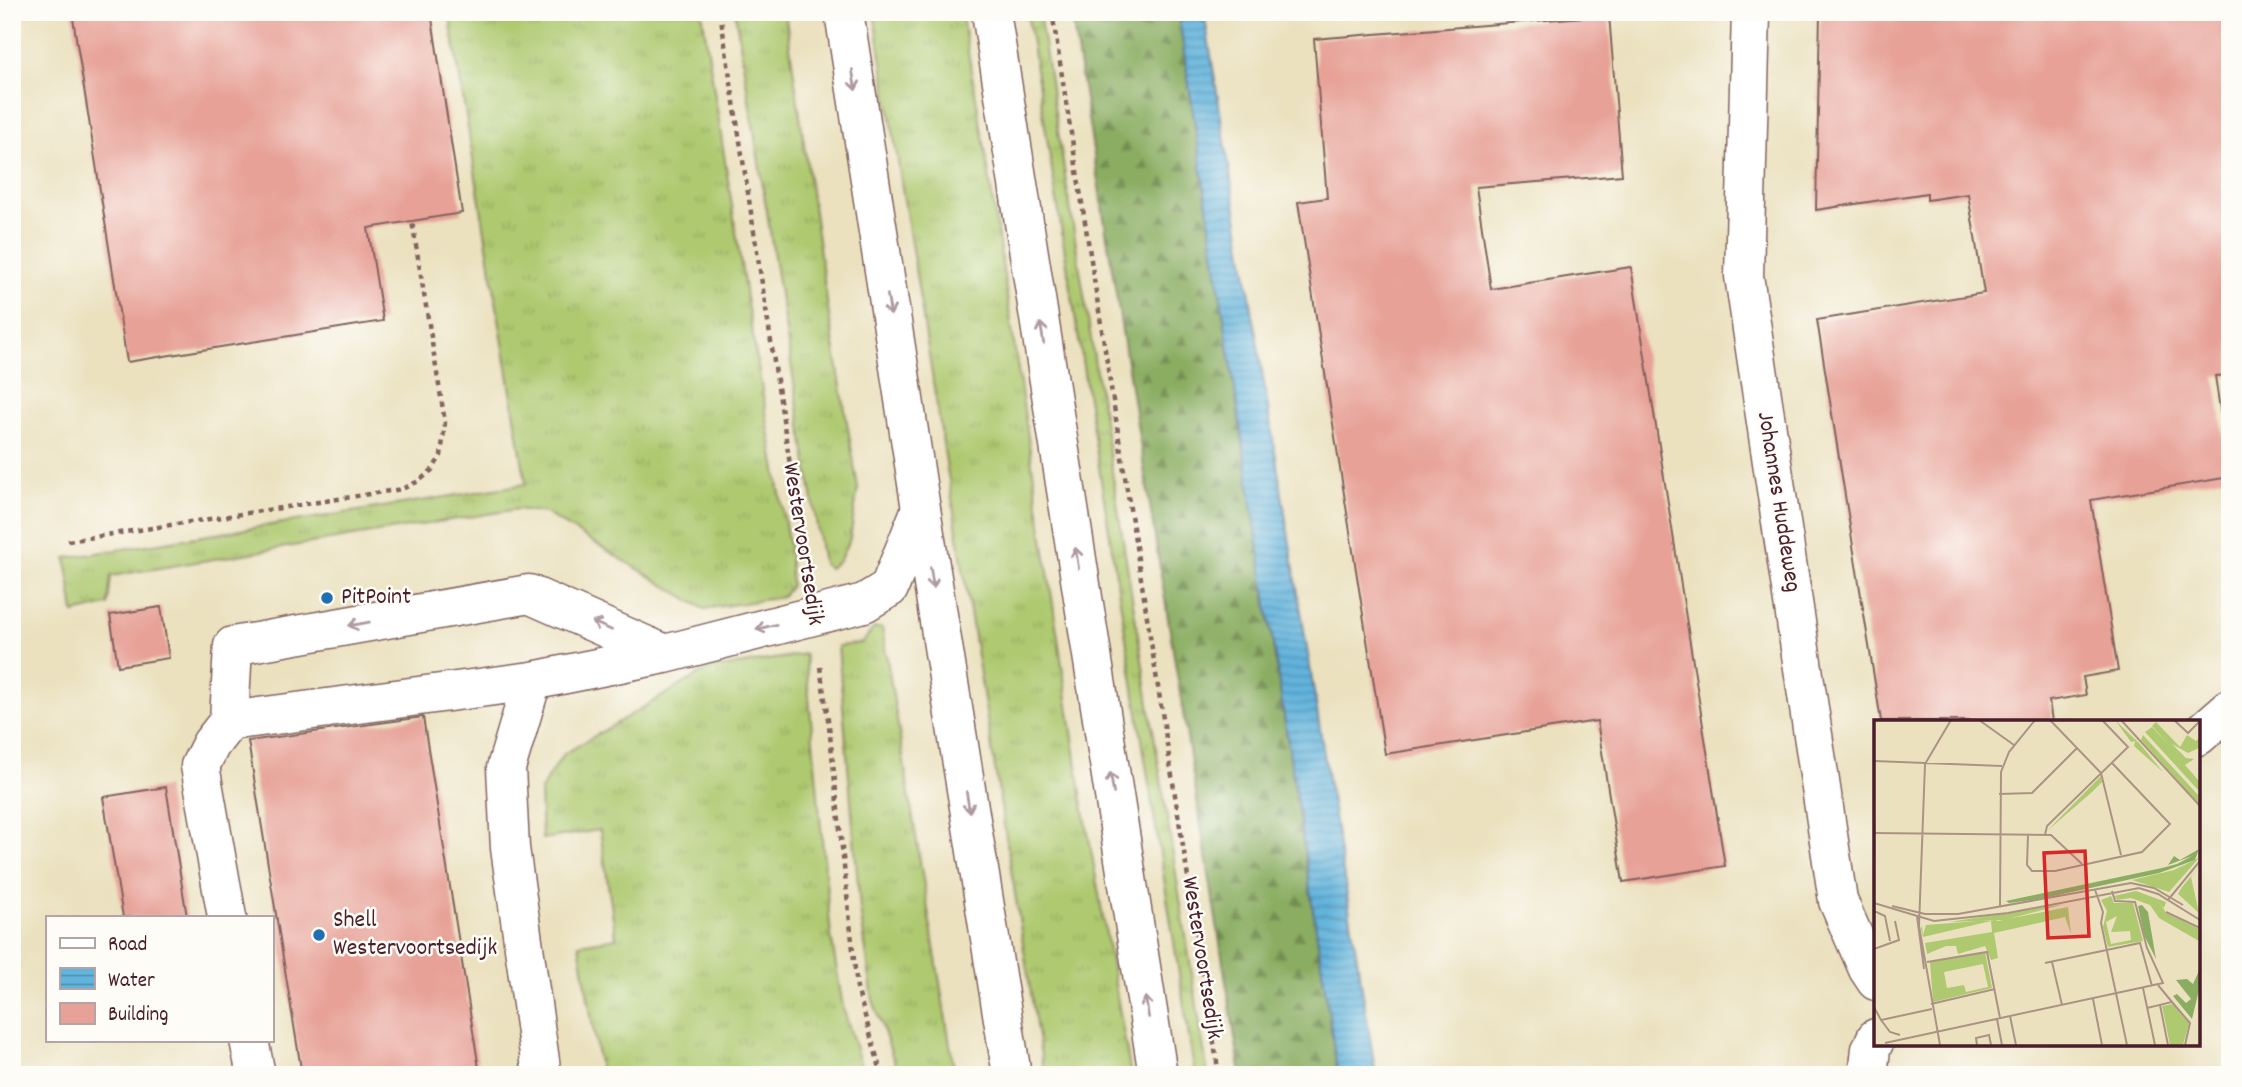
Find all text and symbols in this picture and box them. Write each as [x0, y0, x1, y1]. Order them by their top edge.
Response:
one-way arrow [848, 68, 861, 91]
one-way arrow [883, 293, 896, 315]
one-way arrow [1035, 322, 1048, 345]
street label: Johannes Huddeweg [1747, 409, 1809, 595]
street label: Westervoortsedijk [772, 460, 832, 628]
one-way arrow [1070, 547, 1083, 570]
one-way arrow [926, 566, 939, 589]
place label: PitPoint [341, 581, 411, 615]
marker: PitPoint [319, 590, 335, 606]
one-way arrow [348, 618, 371, 631]
one-way arrow [592, 619, 613, 632]
one-way arrow [755, 621, 778, 634]
inset map [1874, 720, 2200, 1045]
one-way arrow [1105, 772, 1118, 794]
one-way arrow [962, 790, 975, 813]
street label: Westervoortsedijk [1171, 874, 1231, 1042]
place label: Shell Westervoortsedijk [333, 904, 497, 966]
legend [46, 916, 273, 1042]
marker: Shell Westervoortsedijk [311, 927, 327, 943]
text: Road [108, 931, 147, 961]
text: Water [108, 967, 155, 997]
one-way arrow [1140, 996, 1153, 1019]
text: Building [108, 1001, 168, 1031]

